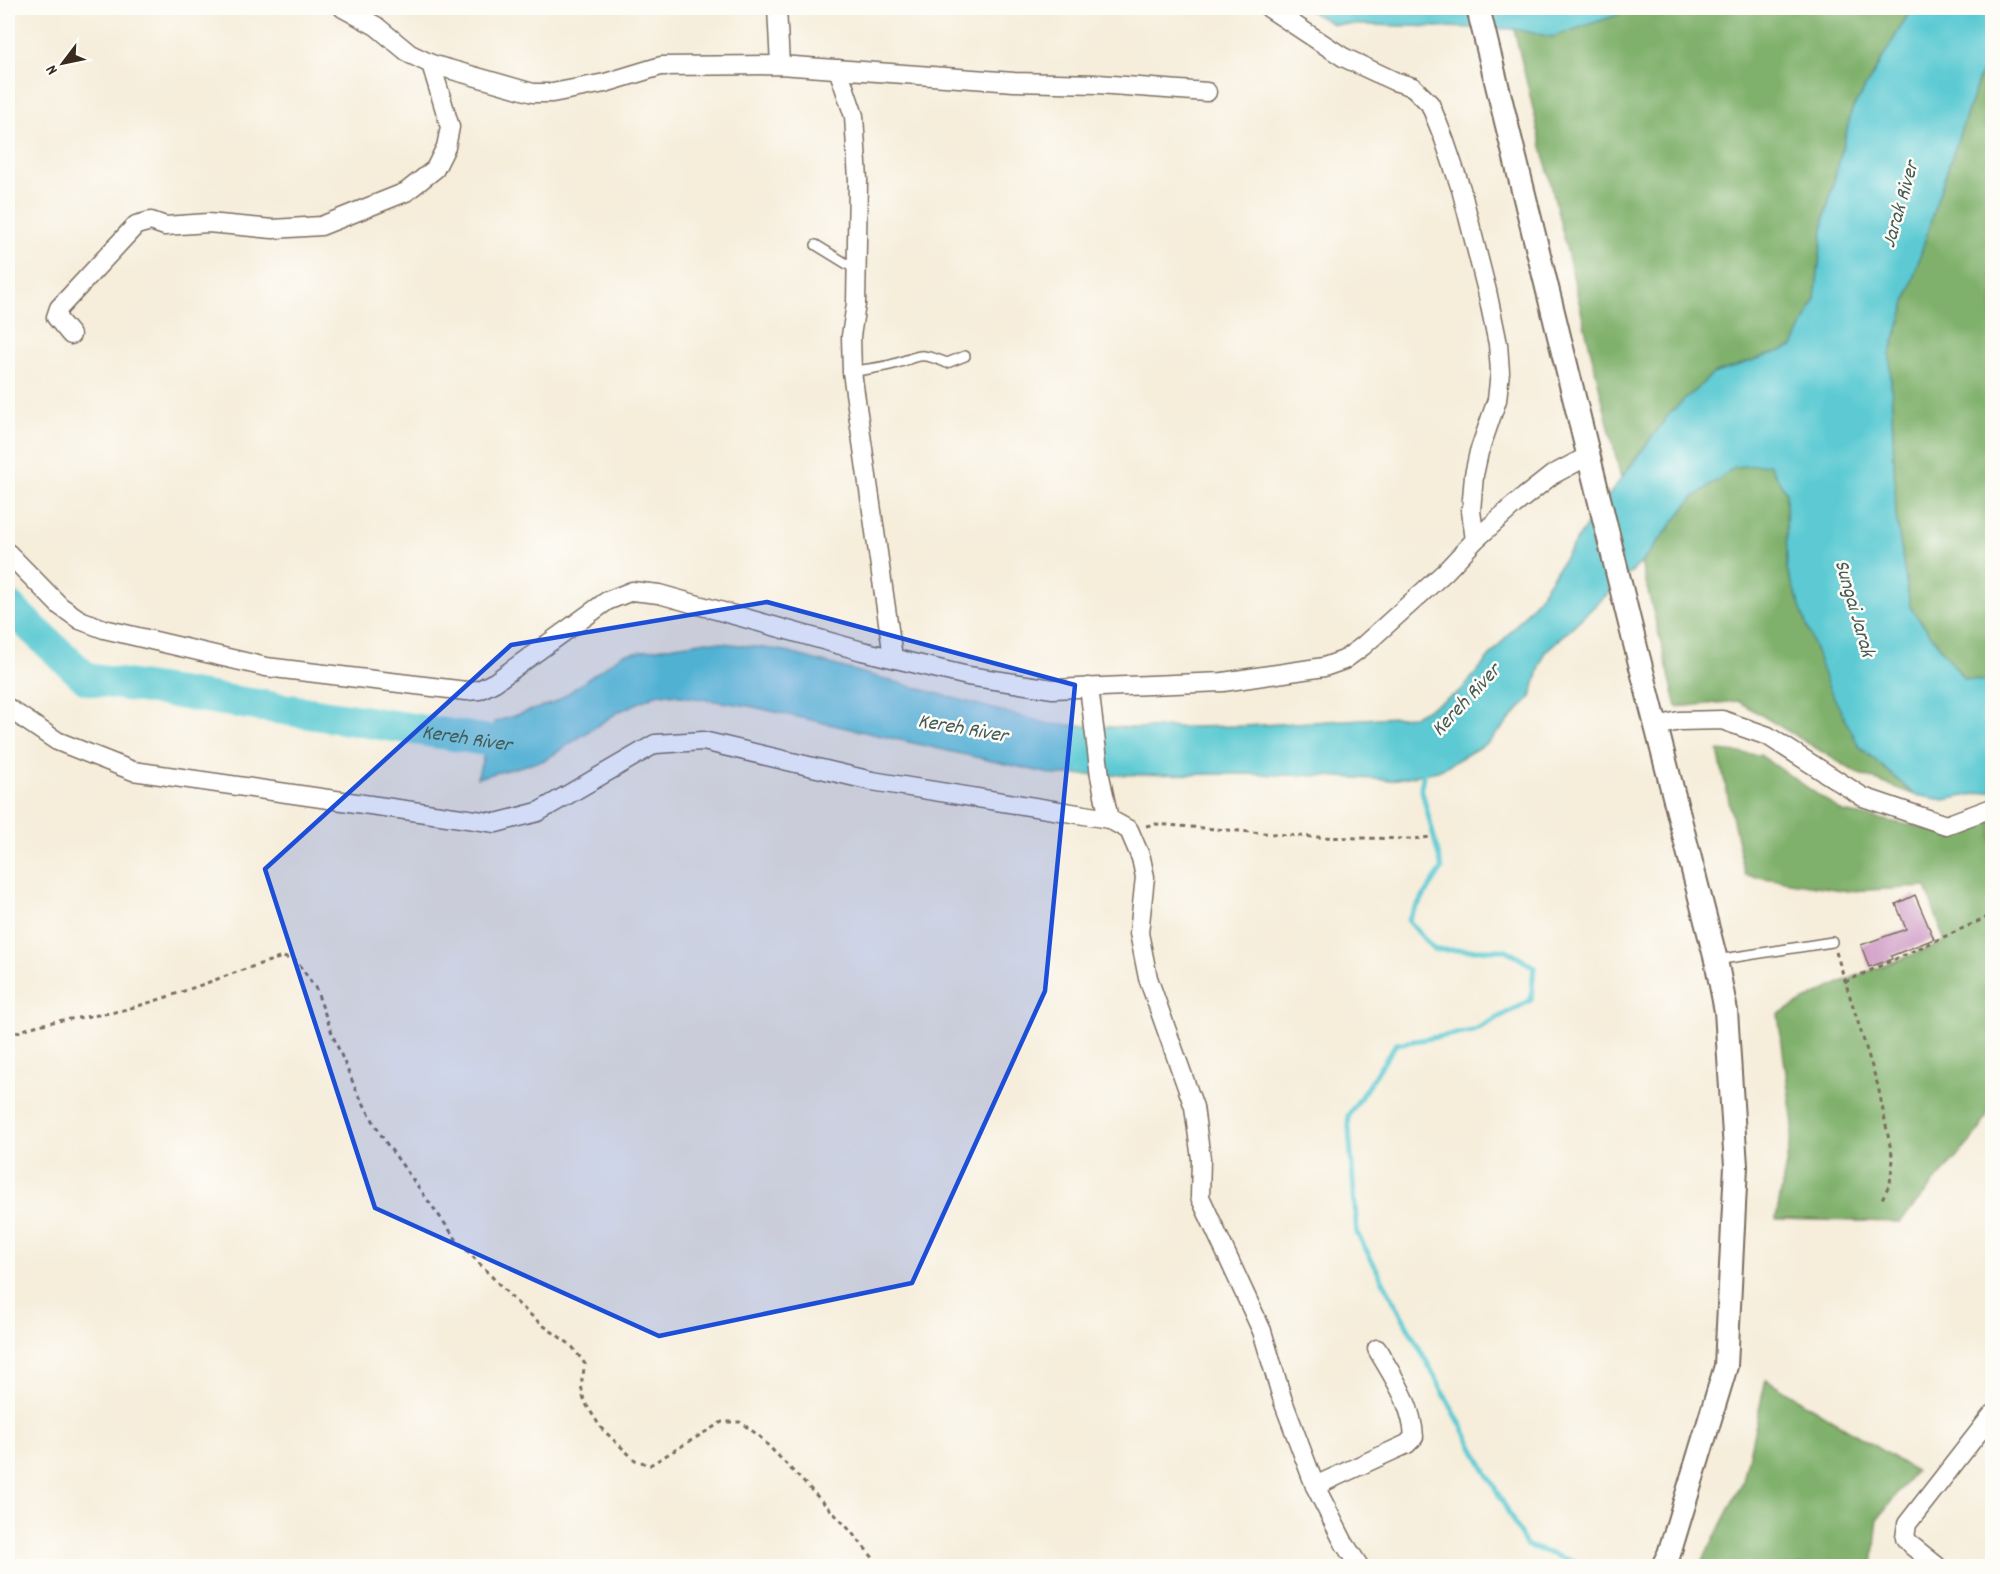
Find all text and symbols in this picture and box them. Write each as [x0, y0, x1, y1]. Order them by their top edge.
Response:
north arrow [33, 33, 93, 93]
text: N [41, 60, 64, 79]
water label: Jarak River [1875, 156, 1929, 251]
water label: Sungai Jarak [1825, 557, 1882, 663]
water label: Kereh River [1425, 656, 1510, 744]
water label: Kereh River [915, 707, 1012, 753]
water label: Kereh River [420, 718, 516, 762]

